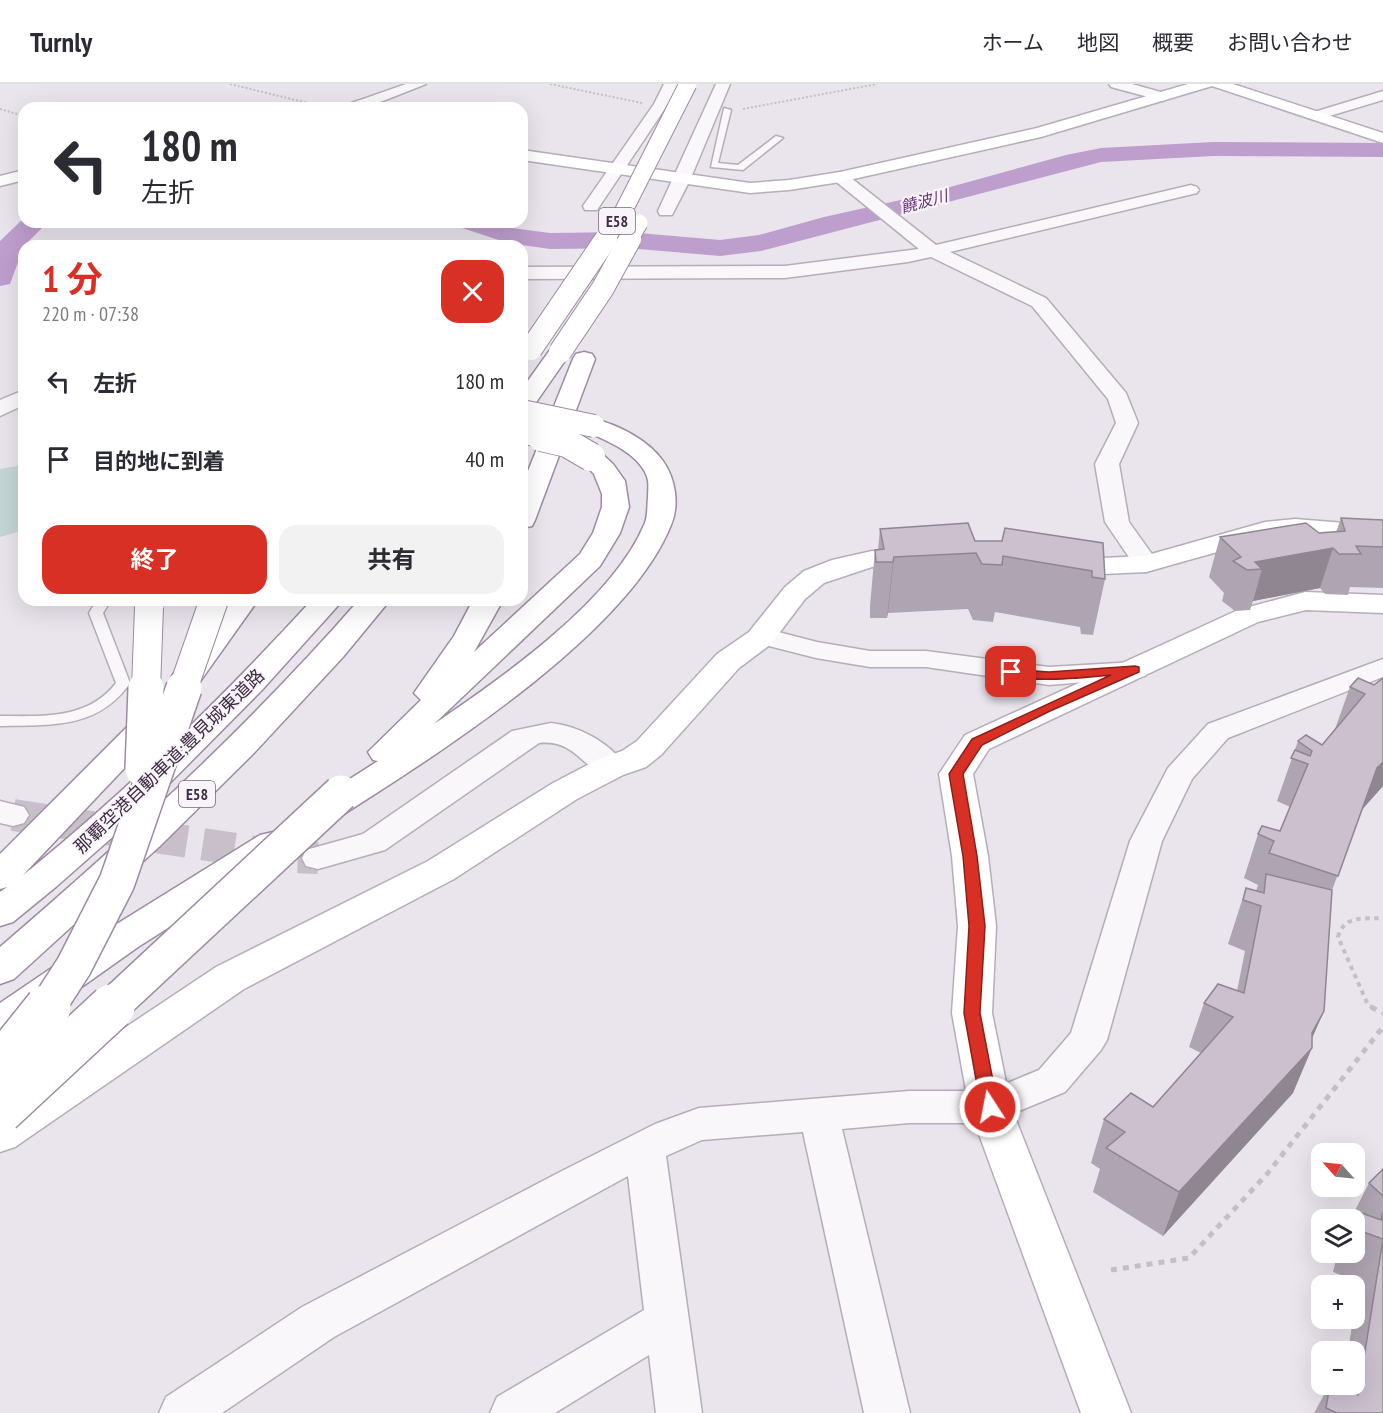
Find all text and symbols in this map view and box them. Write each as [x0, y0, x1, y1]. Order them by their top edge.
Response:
text: Turnly [30, 23, 92, 60]
text: ホーム [982, 29, 1044, 56]
text: 地図 [1077, 29, 1119, 56]
text: 概要 [1152, 29, 1194, 56]
text: お問い合わせ [1227, 29, 1353, 56]
text: 180 m [141, 118, 238, 173]
icon: left [42, 126, 120, 204]
text: 左折 [141, 175, 195, 209]
water label: 饒波川 [898, 185, 952, 217]
road number: E58 [599, 208, 635, 234]
text: 1 分 [42, 255, 103, 302]
button: close [441, 260, 504, 323]
text: 220 m · 07:38 [42, 301, 139, 327]
icon: left [42, 365, 75, 398]
text: 180 m [455, 367, 504, 395]
text: 左折 [93, 369, 137, 397]
icon: arrive [42, 443, 75, 476]
text: 40 m [465, 445, 504, 473]
text: 目的地に到着 [93, 447, 225, 475]
button: 終了 [42, 525, 267, 594]
button: 共有 [279, 525, 504, 594]
pin [985, 646, 1036, 697]
icon: arrive [994, 655, 1027, 688]
street label: 那覇空港自動車道;豊見城東道路 [69, 664, 269, 858]
road number: E58 [179, 781, 215, 807]
position arrow [958, 1075, 1022, 1139]
north arrow [1311, 1143, 1365, 1197]
map controls [1311, 1143, 1365, 1395]
button: layers [1311, 1209, 1365, 1263]
button: + [1311, 1275, 1365, 1329]
button: − [1311, 1341, 1365, 1395]

